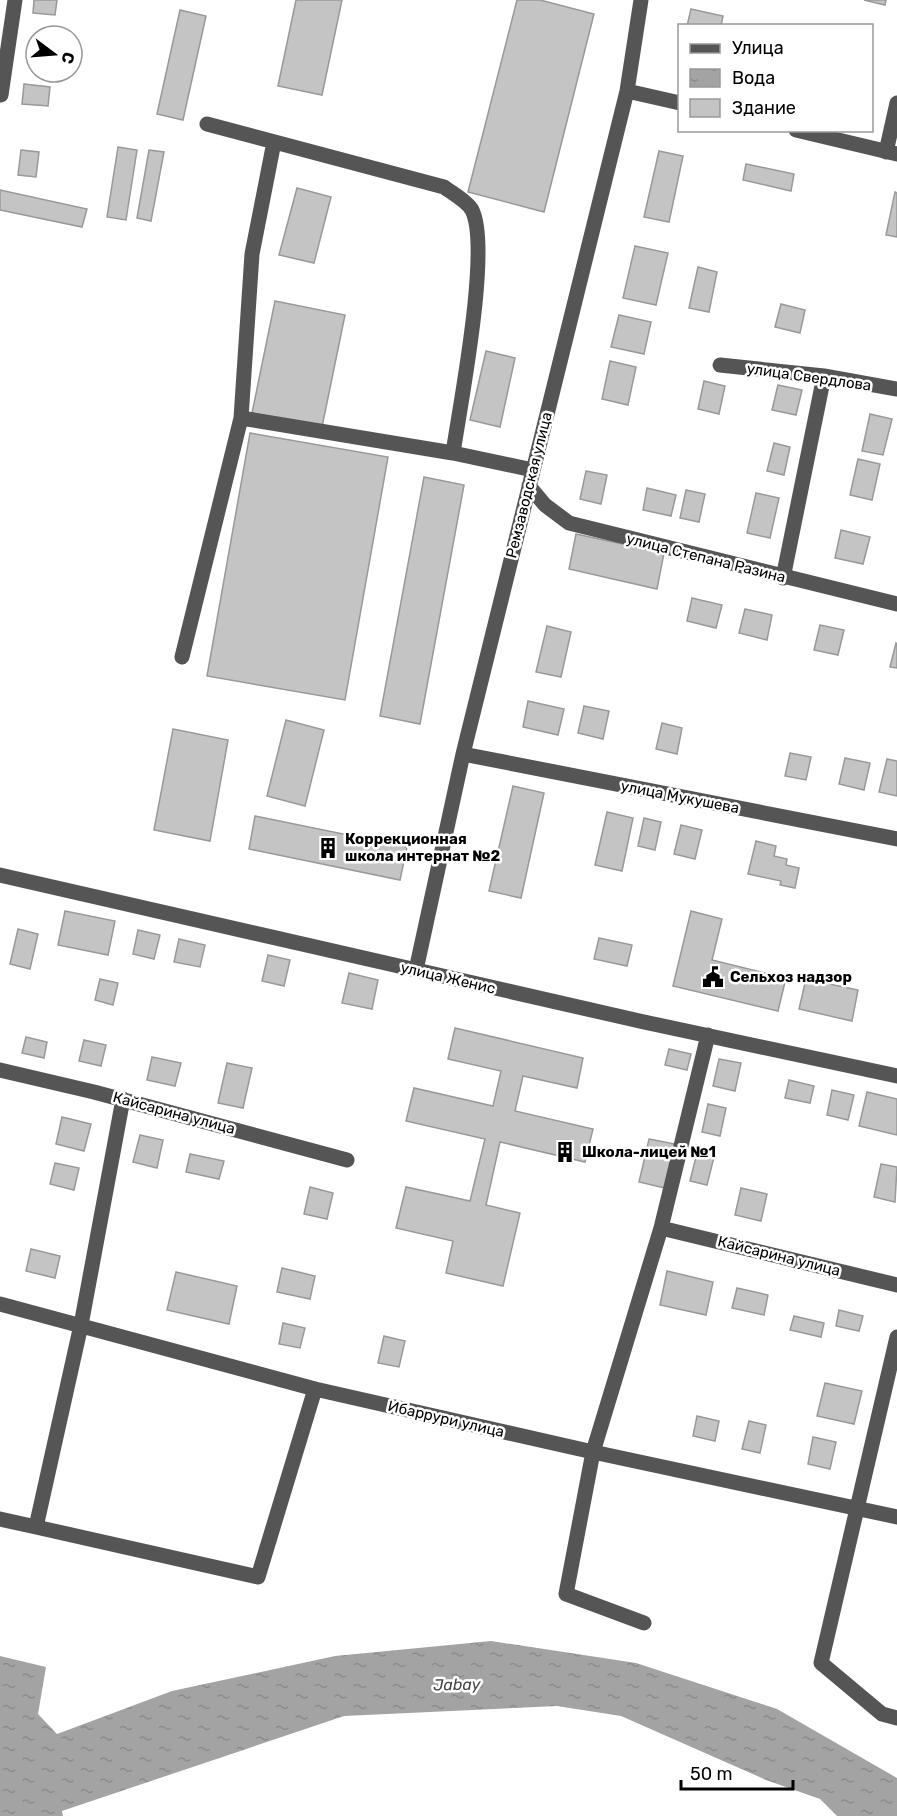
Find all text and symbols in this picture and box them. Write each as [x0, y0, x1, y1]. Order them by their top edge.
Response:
north arrow [24, 24, 84, 84]
legend [678, 24, 873, 132]
text: Улица [732, 37, 784, 59]
text: С [57, 50, 79, 66]
text: Вода [732, 67, 775, 89]
text: Здание [732, 97, 796, 119]
street label: улица Свердлова [746, 359, 872, 395]
street label: Ремзаводская улица [502, 410, 556, 560]
street label: улица Степана Разина [625, 530, 787, 586]
street label: улица Мукушева [619, 777, 741, 817]
place label: Коррекционная школа интернат №2 [345, 830, 501, 865]
building icon: Коррекционная школа интернат №2 [316, 836, 340, 860]
street label: улица Женис [399, 958, 497, 998]
public building icon: Сельхоз надзор [701, 965, 725, 989]
place label: Сельхоз надзор [730, 968, 852, 986]
street label: Кайсарина улица [111, 1088, 237, 1138]
building icon: Школа-лицей №1 [553, 1140, 577, 1164]
place label: Школа-лицей №1 [582, 1143, 716, 1161]
street label: Кайсарина улица [716, 1232, 842, 1280]
street label: Ибаррури улица [386, 1397, 506, 1441]
water label: Jabay [433, 1675, 482, 1694]
scale bar [681, 1753, 794, 1791]
text: 50 m [690, 1763, 733, 1785]

